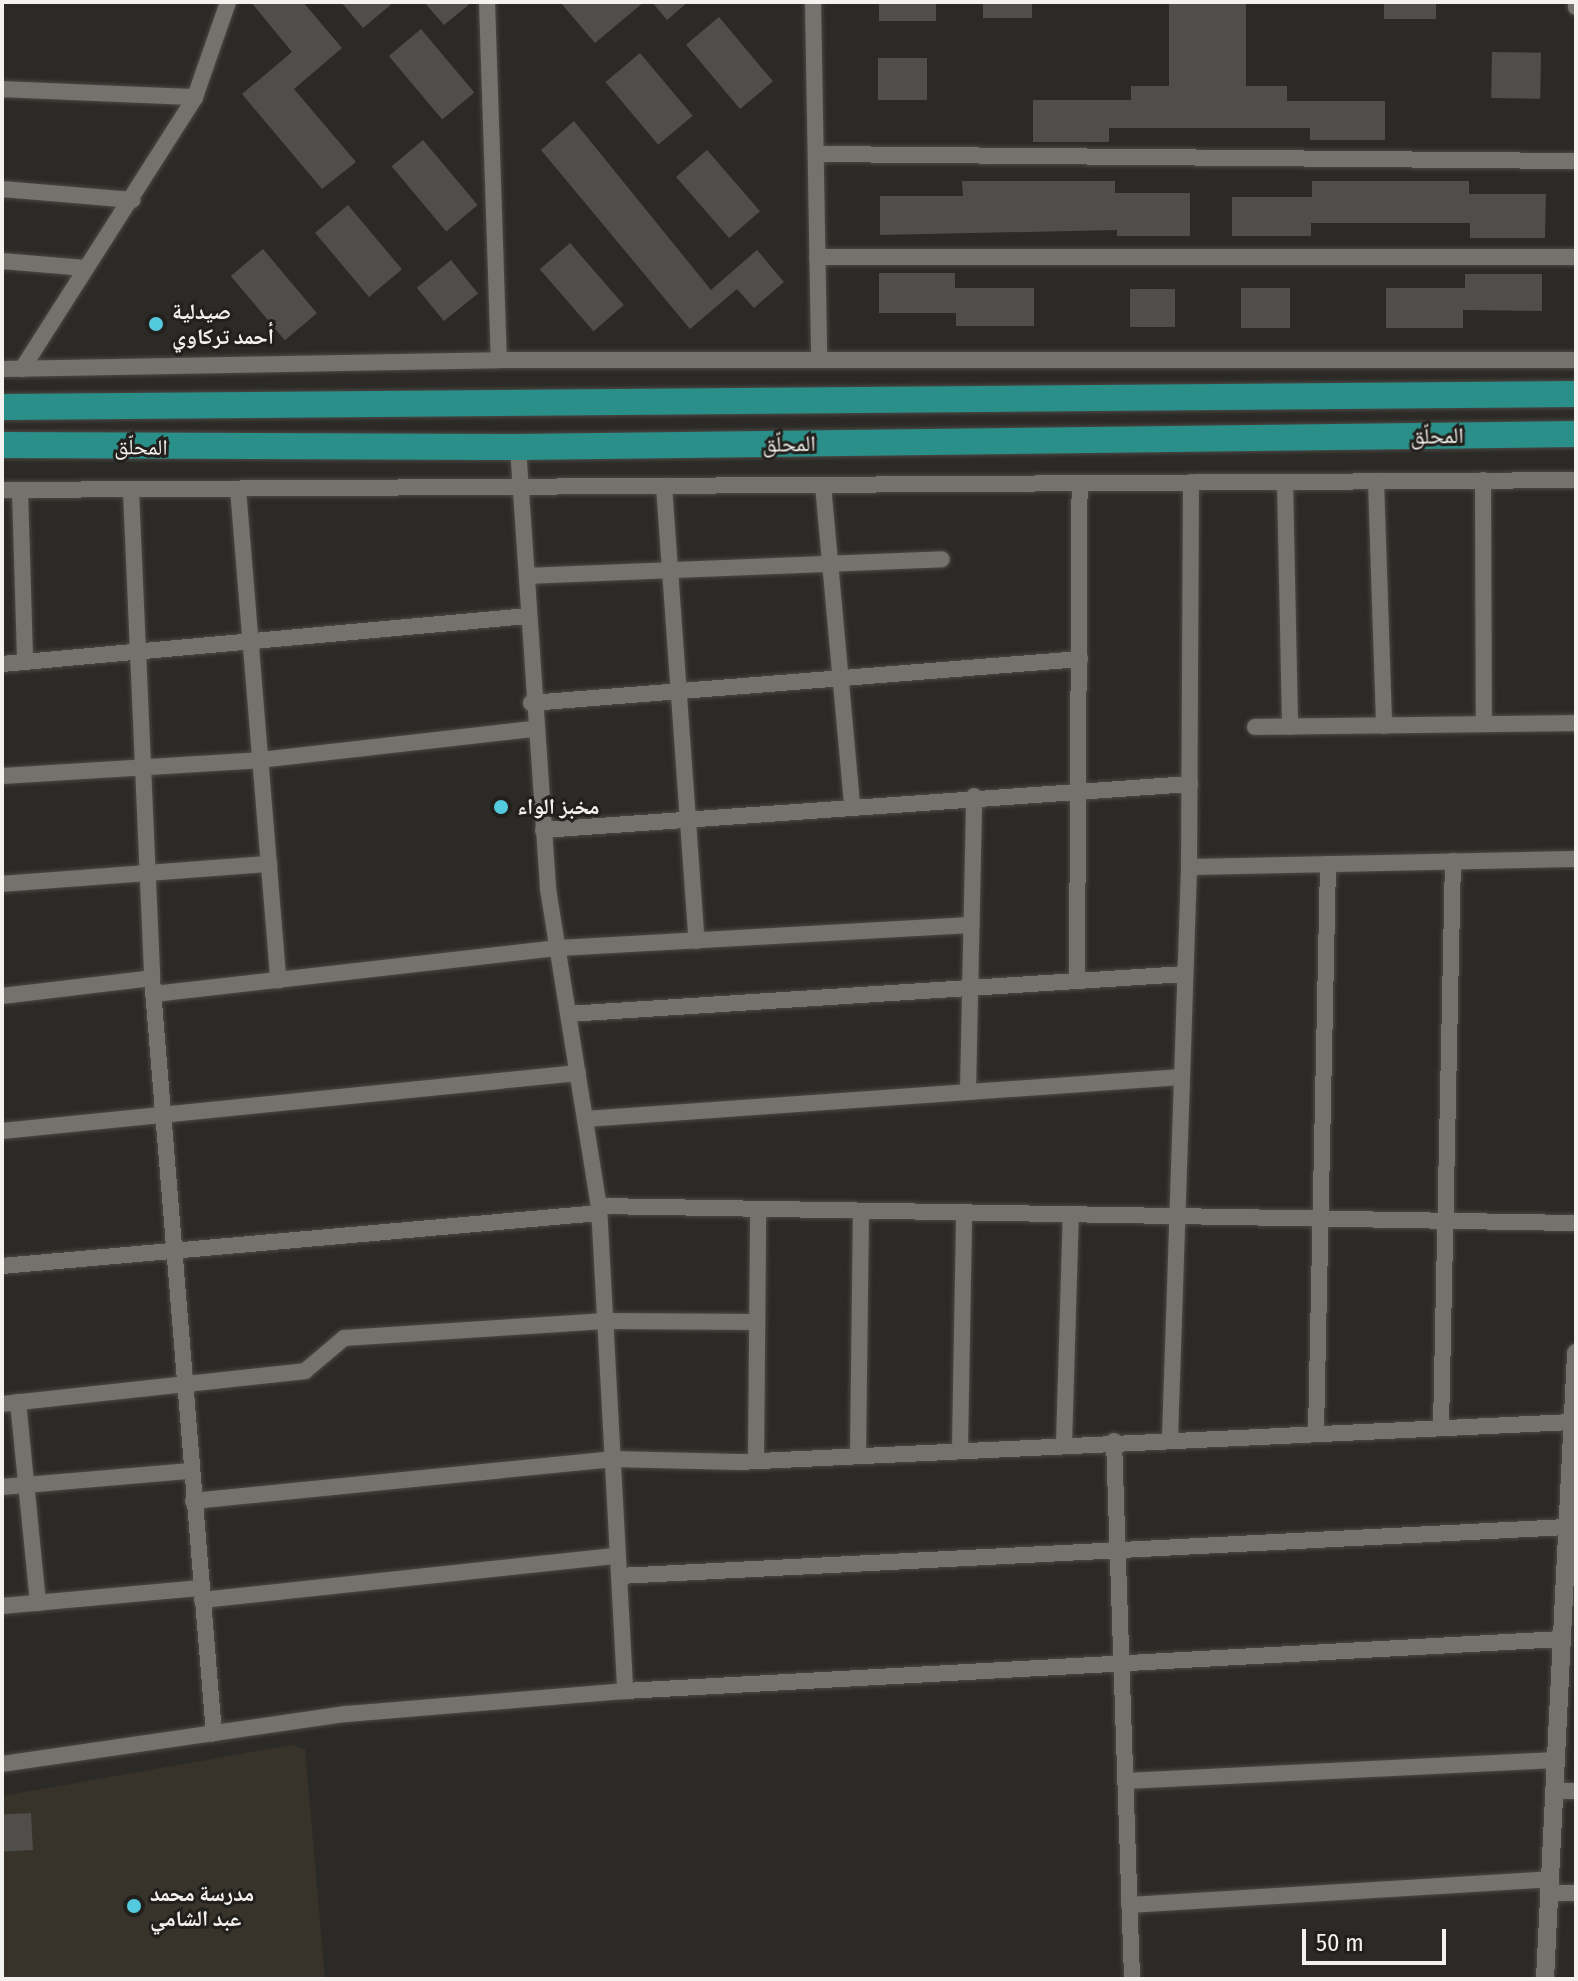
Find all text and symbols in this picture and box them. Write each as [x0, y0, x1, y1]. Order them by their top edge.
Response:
place label: صيدلية أحمد تركاوي [172, 298, 274, 350]
marker: صيدلية أحمد تركاوي [147, 315, 165, 333]
street label: المحلّق [1410, 422, 1464, 450]
street label: المحلّق [762, 430, 816, 458]
street label: المحلّق [114, 433, 168, 461]
place label: مخبز الواء [517, 794, 599, 820]
marker: مخبز الواء [492, 798, 510, 816]
place label: مدرسة محمد عبد الشامي [150, 1880, 254, 1932]
marker: مدرسة محمد عبد الشامي [125, 1897, 143, 1915]
scale bar [1306, 1913, 1450, 1963]
text: 50 m [1316, 1929, 1364, 1957]

